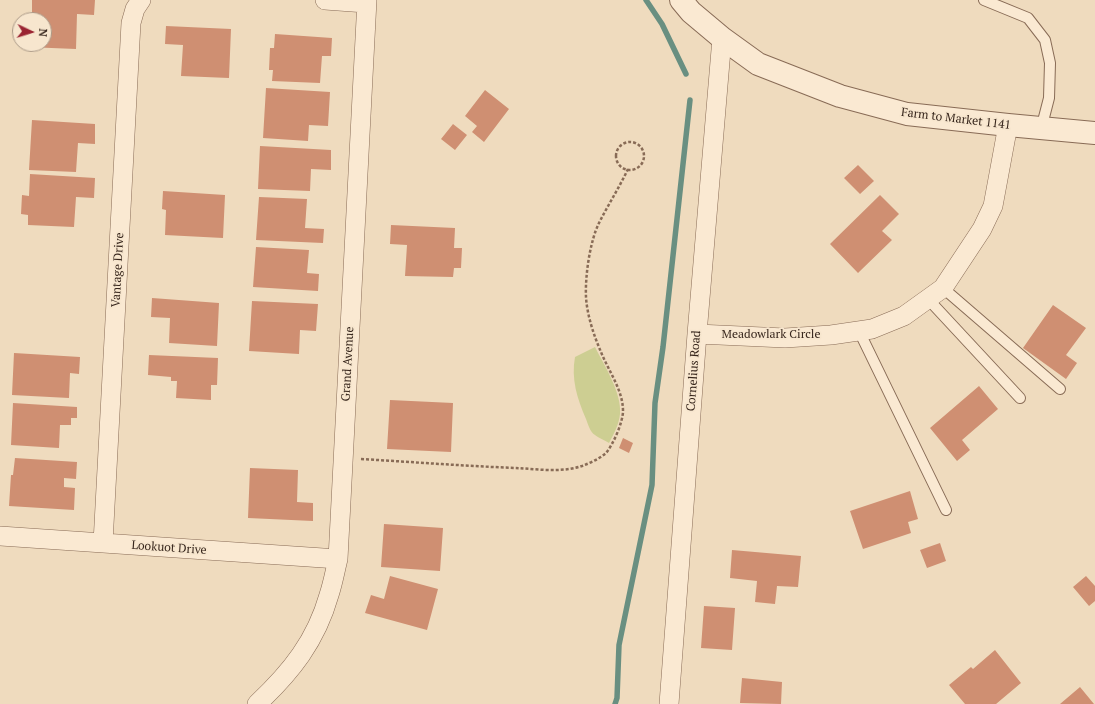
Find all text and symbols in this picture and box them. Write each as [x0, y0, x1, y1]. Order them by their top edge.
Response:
north arrow [12, 12, 52, 52]
text: N [36, 28, 50, 37]
street label: Farm to Market 1141 [900, 105, 1012, 133]
street label: Vantage Drive [109, 232, 127, 308]
street label: Grand Avenue [339, 326, 357, 402]
street label: Meadowlark Circle [722, 328, 820, 342]
street label: Cornelius Road [684, 330, 704, 412]
street label: Lookuot Drive [131, 538, 207, 558]

